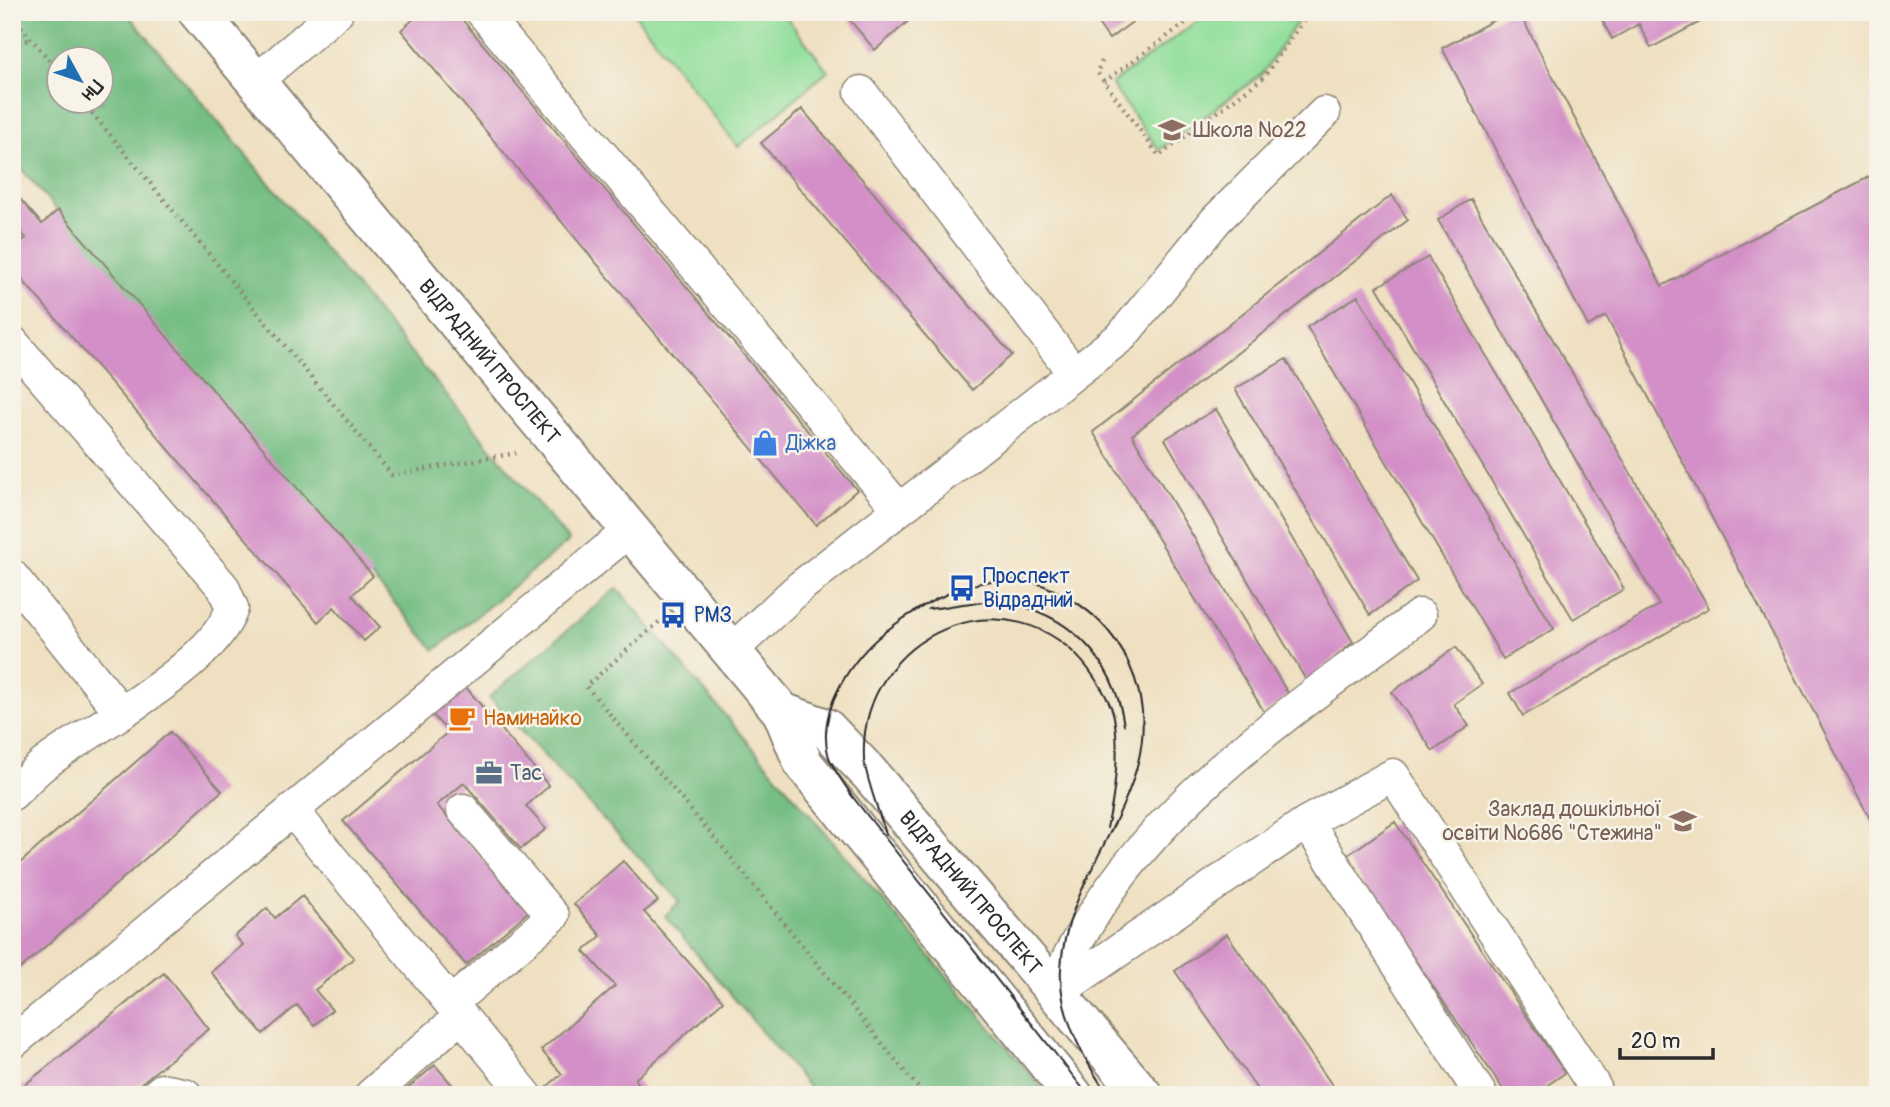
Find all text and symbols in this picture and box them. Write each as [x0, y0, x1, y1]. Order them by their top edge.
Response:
north arrow [46, 46, 116, 116]
text: Пн [76, 75, 108, 106]
school or university icon: Школа №22 [1157, 115, 1187, 145]
place label: Школа №22 [1193, 117, 1307, 144]
street label: ВІДРАДНИЙ ПРОСПЕКТ [412, 274, 566, 450]
shop icon: Діжка [750, 428, 780, 458]
place label: Діжка [785, 430, 836, 457]
place label: Проспект Відрадний [983, 563, 1073, 614]
bus stop icon: Проспект Відрадний [947, 573, 977, 603]
bus stop icon: РМЗ [658, 600, 688, 630]
place label: РМЗ [694, 602, 732, 629]
cafe icon: Наминайко [447, 703, 477, 733]
place label: Наминайко [483, 705, 582, 732]
office icon: Тас [474, 758, 504, 788]
place label: Тас [510, 760, 542, 787]
place label: Заклад дошкільної освіти №686 "Стежина" [1443, 796, 1662, 847]
street label: ВІДРАДНИЙ ПРОСПЕКТ [893, 805, 1048, 981]
school or university icon: Заклад дошкільної освіти №686 "Стежина" [1668, 806, 1698, 836]
scale bar [1620, 1016, 1713, 1060]
text: 20 m [1631, 1028, 1680, 1055]

